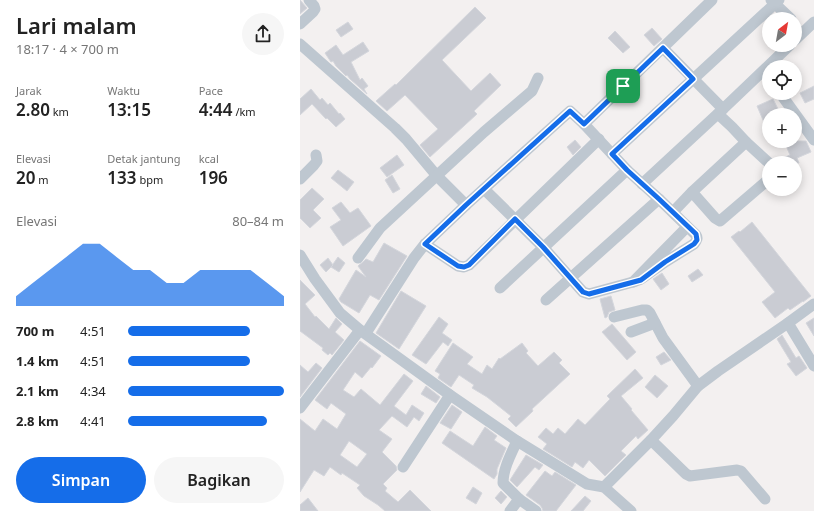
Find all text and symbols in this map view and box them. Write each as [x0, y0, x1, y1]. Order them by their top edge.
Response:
text: Lari malam [16, 10, 137, 40]
north arrow [762, 12, 802, 52]
map controls [762, 12, 802, 196]
button: share [242, 13, 284, 55]
text: 18:17 · 4 × 700 m [16, 40, 119, 58]
button: locate [762, 60, 802, 100]
pin [606, 69, 640, 103]
icon: arrive [612, 75, 634, 97]
text: Jarak [16, 83, 42, 98]
text: Waktu [107, 83, 140, 98]
text: Pace [199, 83, 223, 98]
text: 2.80 [16, 98, 50, 121]
text: 13:15 [107, 98, 151, 121]
text: 4:44 [199, 98, 233, 121]
text: km [50, 104, 69, 119]
text: /km [233, 104, 256, 119]
button: + [762, 108, 802, 148]
text: Elevasi [16, 151, 51, 166]
text: Detak jantung [107, 151, 181, 166]
text: kcal [199, 151, 219, 166]
button: − [762, 156, 802, 196]
text: 20 [16, 166, 35, 189]
text: 133 [107, 166, 137, 189]
text: 196 [199, 166, 228, 189]
text: m [35, 172, 49, 187]
text: bpm [137, 172, 163, 187]
text: Elevasi [16, 212, 57, 230]
text: 80–84 m [232, 212, 284, 230]
text: 700 m [16, 322, 54, 340]
text: 4:51 [80, 322, 106, 340]
text: 1.4 km [16, 352, 59, 370]
text: 4:51 [80, 352, 106, 370]
text: 2.1 km [16, 382, 59, 400]
text: 4:34 [80, 382, 106, 400]
text: 2.8 km [16, 412, 59, 430]
text: 4:41 [80, 412, 106, 430]
button: Simpan [16, 457, 146, 503]
button: Bagikan [154, 457, 284, 503]

